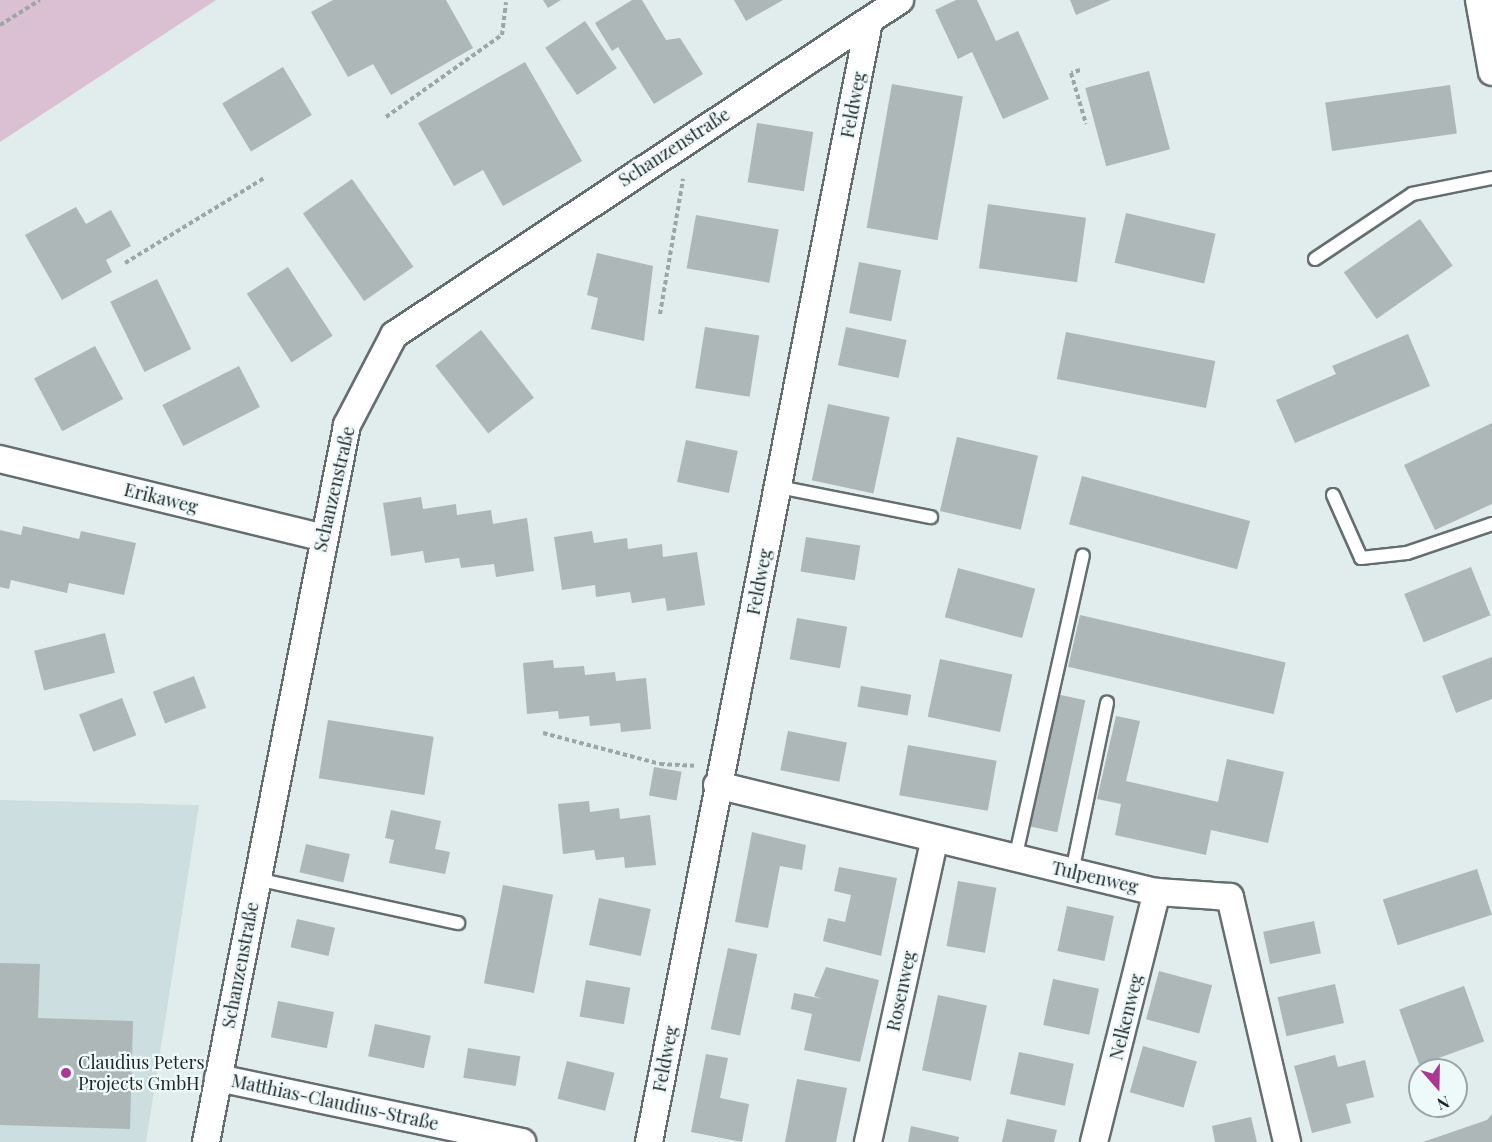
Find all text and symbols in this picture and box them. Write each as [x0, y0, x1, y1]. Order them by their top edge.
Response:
street label: Feldweg [836, 70, 870, 140]
street label: Schanzenstraße [614, 103, 734, 191]
street label: Schanzenstraße [309, 424, 359, 554]
street label: Erikaweg [122, 478, 200, 518]
street label: Feldweg [742, 547, 776, 617]
street label: Tulpenweg [1050, 857, 1140, 897]
street label: Schanzenstraße [217, 900, 263, 1030]
street label: Rosenweg [882, 949, 920, 1033]
street label: Nelkenweg [1105, 972, 1147, 1062]
street label: Feldweg [648, 1024, 682, 1094]
place label: Claudius Peters Projects GmbH [78, 1052, 205, 1094]
north arrow [1408, 1058, 1468, 1118]
marker: Claudius Peters Projects GmbH [59, 1066, 73, 1080]
street label: Matthias-Claudius-Straße [229, 1069, 441, 1135]
text: N [1435, 1092, 1453, 1115]

